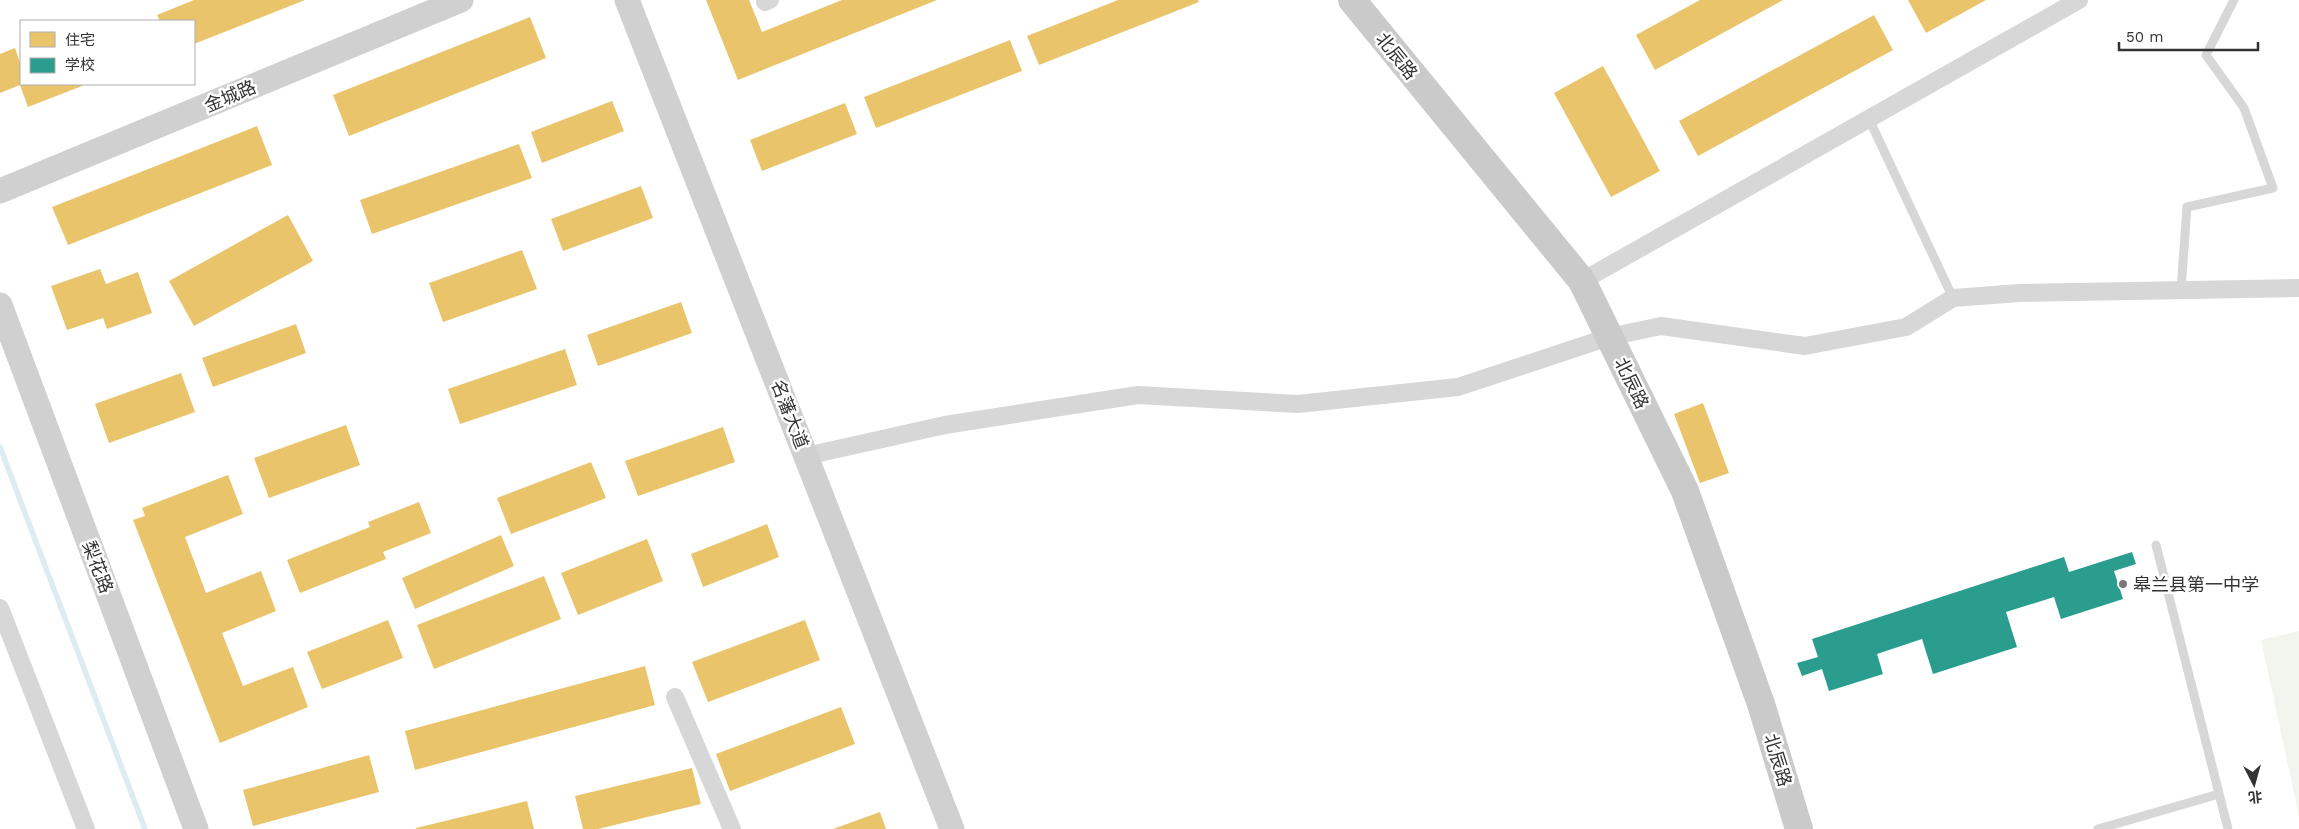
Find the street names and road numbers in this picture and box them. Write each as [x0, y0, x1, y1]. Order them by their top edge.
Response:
street label: 北辰路 [1372, 28, 1422, 84]
street label: 金城路 [201, 76, 259, 116]
street label: 北辰路 [1611, 354, 1653, 412]
street label: 名藩大道 [767, 377, 813, 451]
street label: 梨花路 [79, 538, 117, 596]
street label: 北辰路 [1760, 731, 1796, 789]

